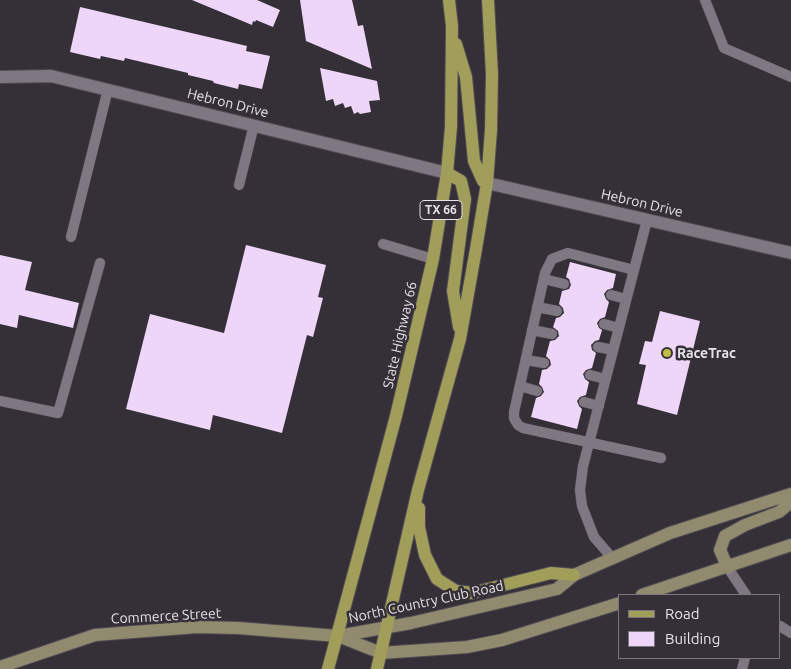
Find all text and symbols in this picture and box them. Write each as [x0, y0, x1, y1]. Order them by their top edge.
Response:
street label: Hebron Drive [185, 85, 271, 121]
street label: Hebron Drive [599, 185, 685, 221]
road number: TX 66 [420, 200, 462, 220]
street label: State Highway 66 [380, 280, 420, 390]
place label: RaceTrac [677, 345, 736, 361]
marker: RaceTrac [661, 347, 673, 359]
street label: North Country Club Road [347, 577, 505, 627]
legend [618, 594, 781, 659]
street label: Commerce Street [110, 605, 222, 627]
text: Road [665, 605, 700, 622]
text: Building [665, 630, 720, 647]

